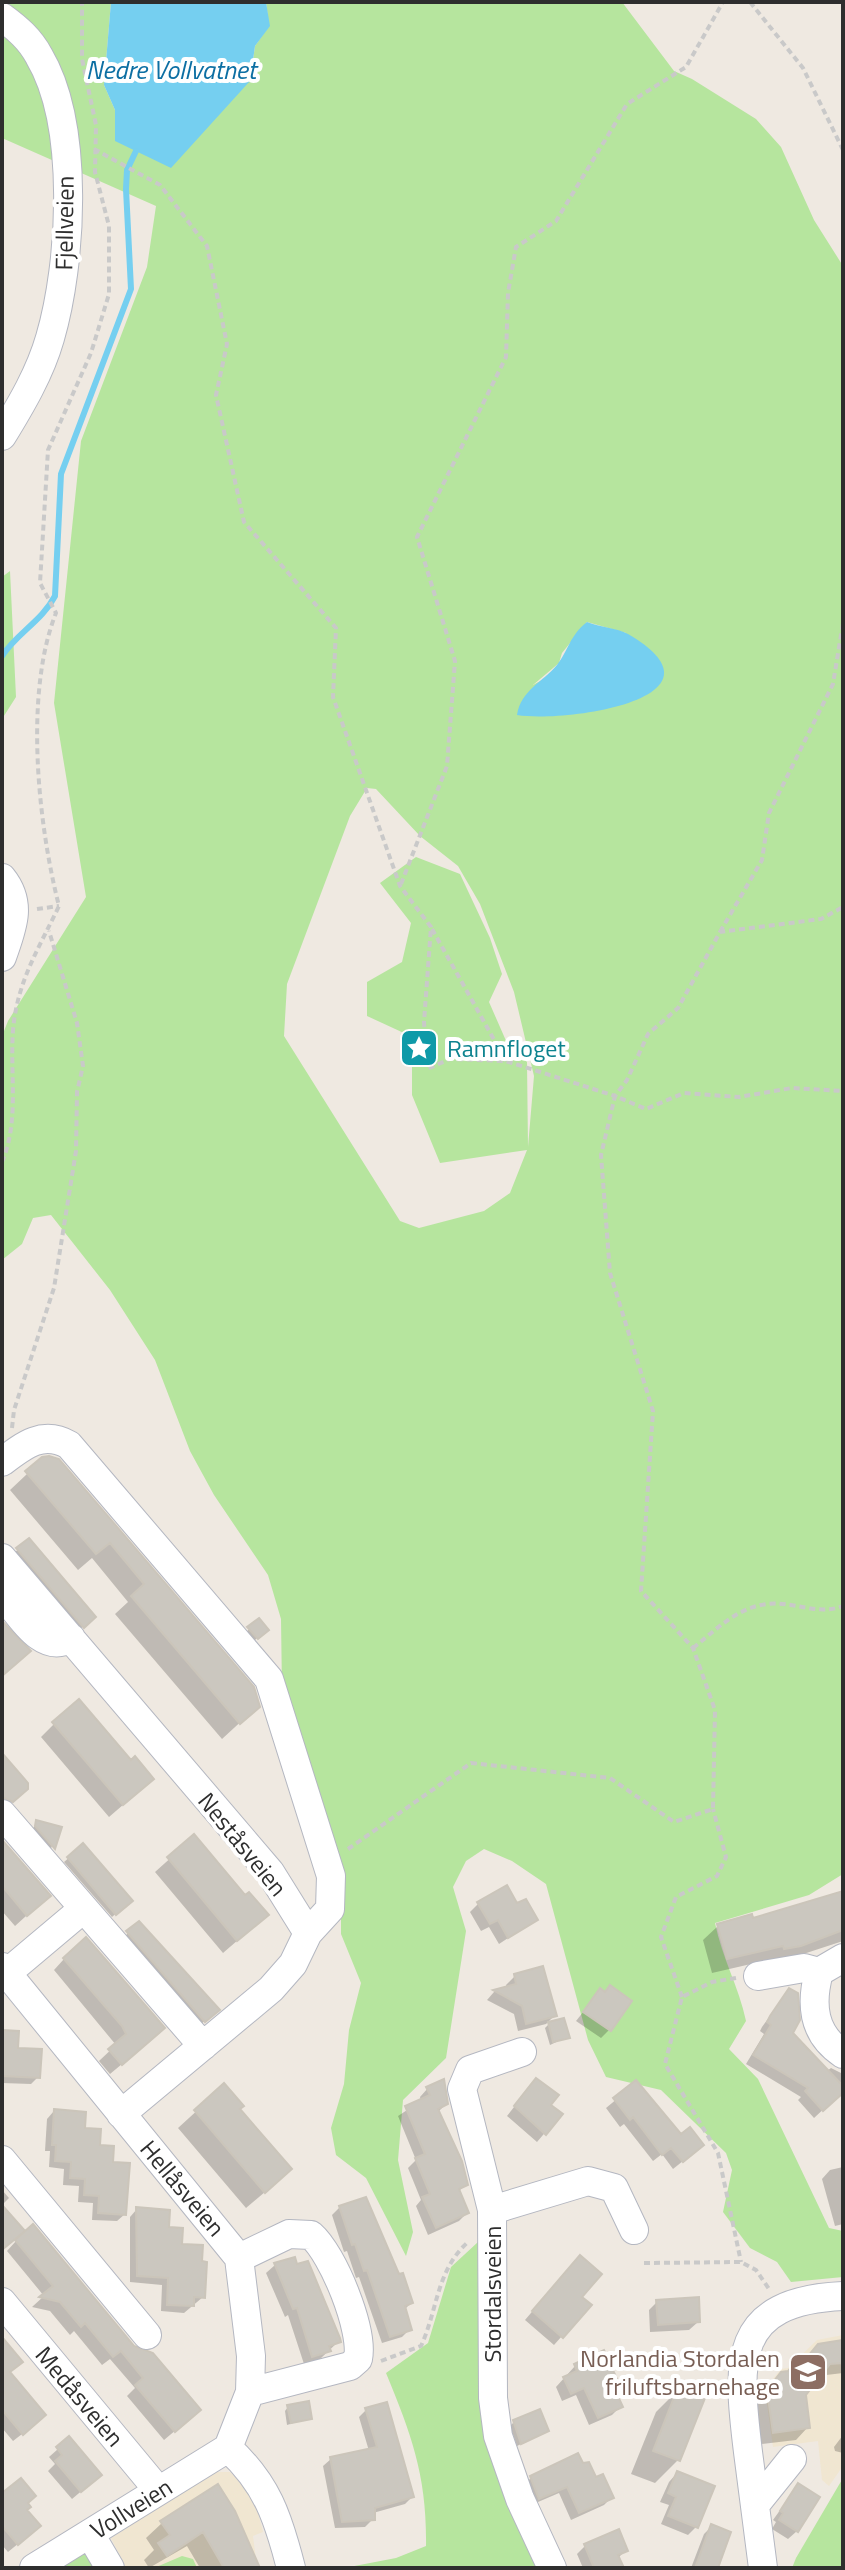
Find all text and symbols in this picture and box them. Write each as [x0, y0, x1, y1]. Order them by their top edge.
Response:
water label: Nedre Vollvatnet [86, 50, 259, 89]
street label: Fjellveien [45, 175, 83, 271]
place icon: Ramnfloget [398, 1027, 440, 1069]
place label: Ramnfloget [447, 1030, 566, 1066]
street label: Neståsveien [190, 1784, 296, 1904]
street label: Hellåsveien [132, 2132, 234, 2244]
street label: Stordalsveien [474, 2226, 510, 2362]
street label: Medåsveien [27, 2338, 133, 2454]
place label: Norlandia Stordalen friluftsbarnehage [580, 2340, 780, 2404]
school or university icon: Norlandia Stordalen friluftsbarnehage [787, 2351, 829, 2393]
street label: Vollveien [83, 2469, 179, 2547]

